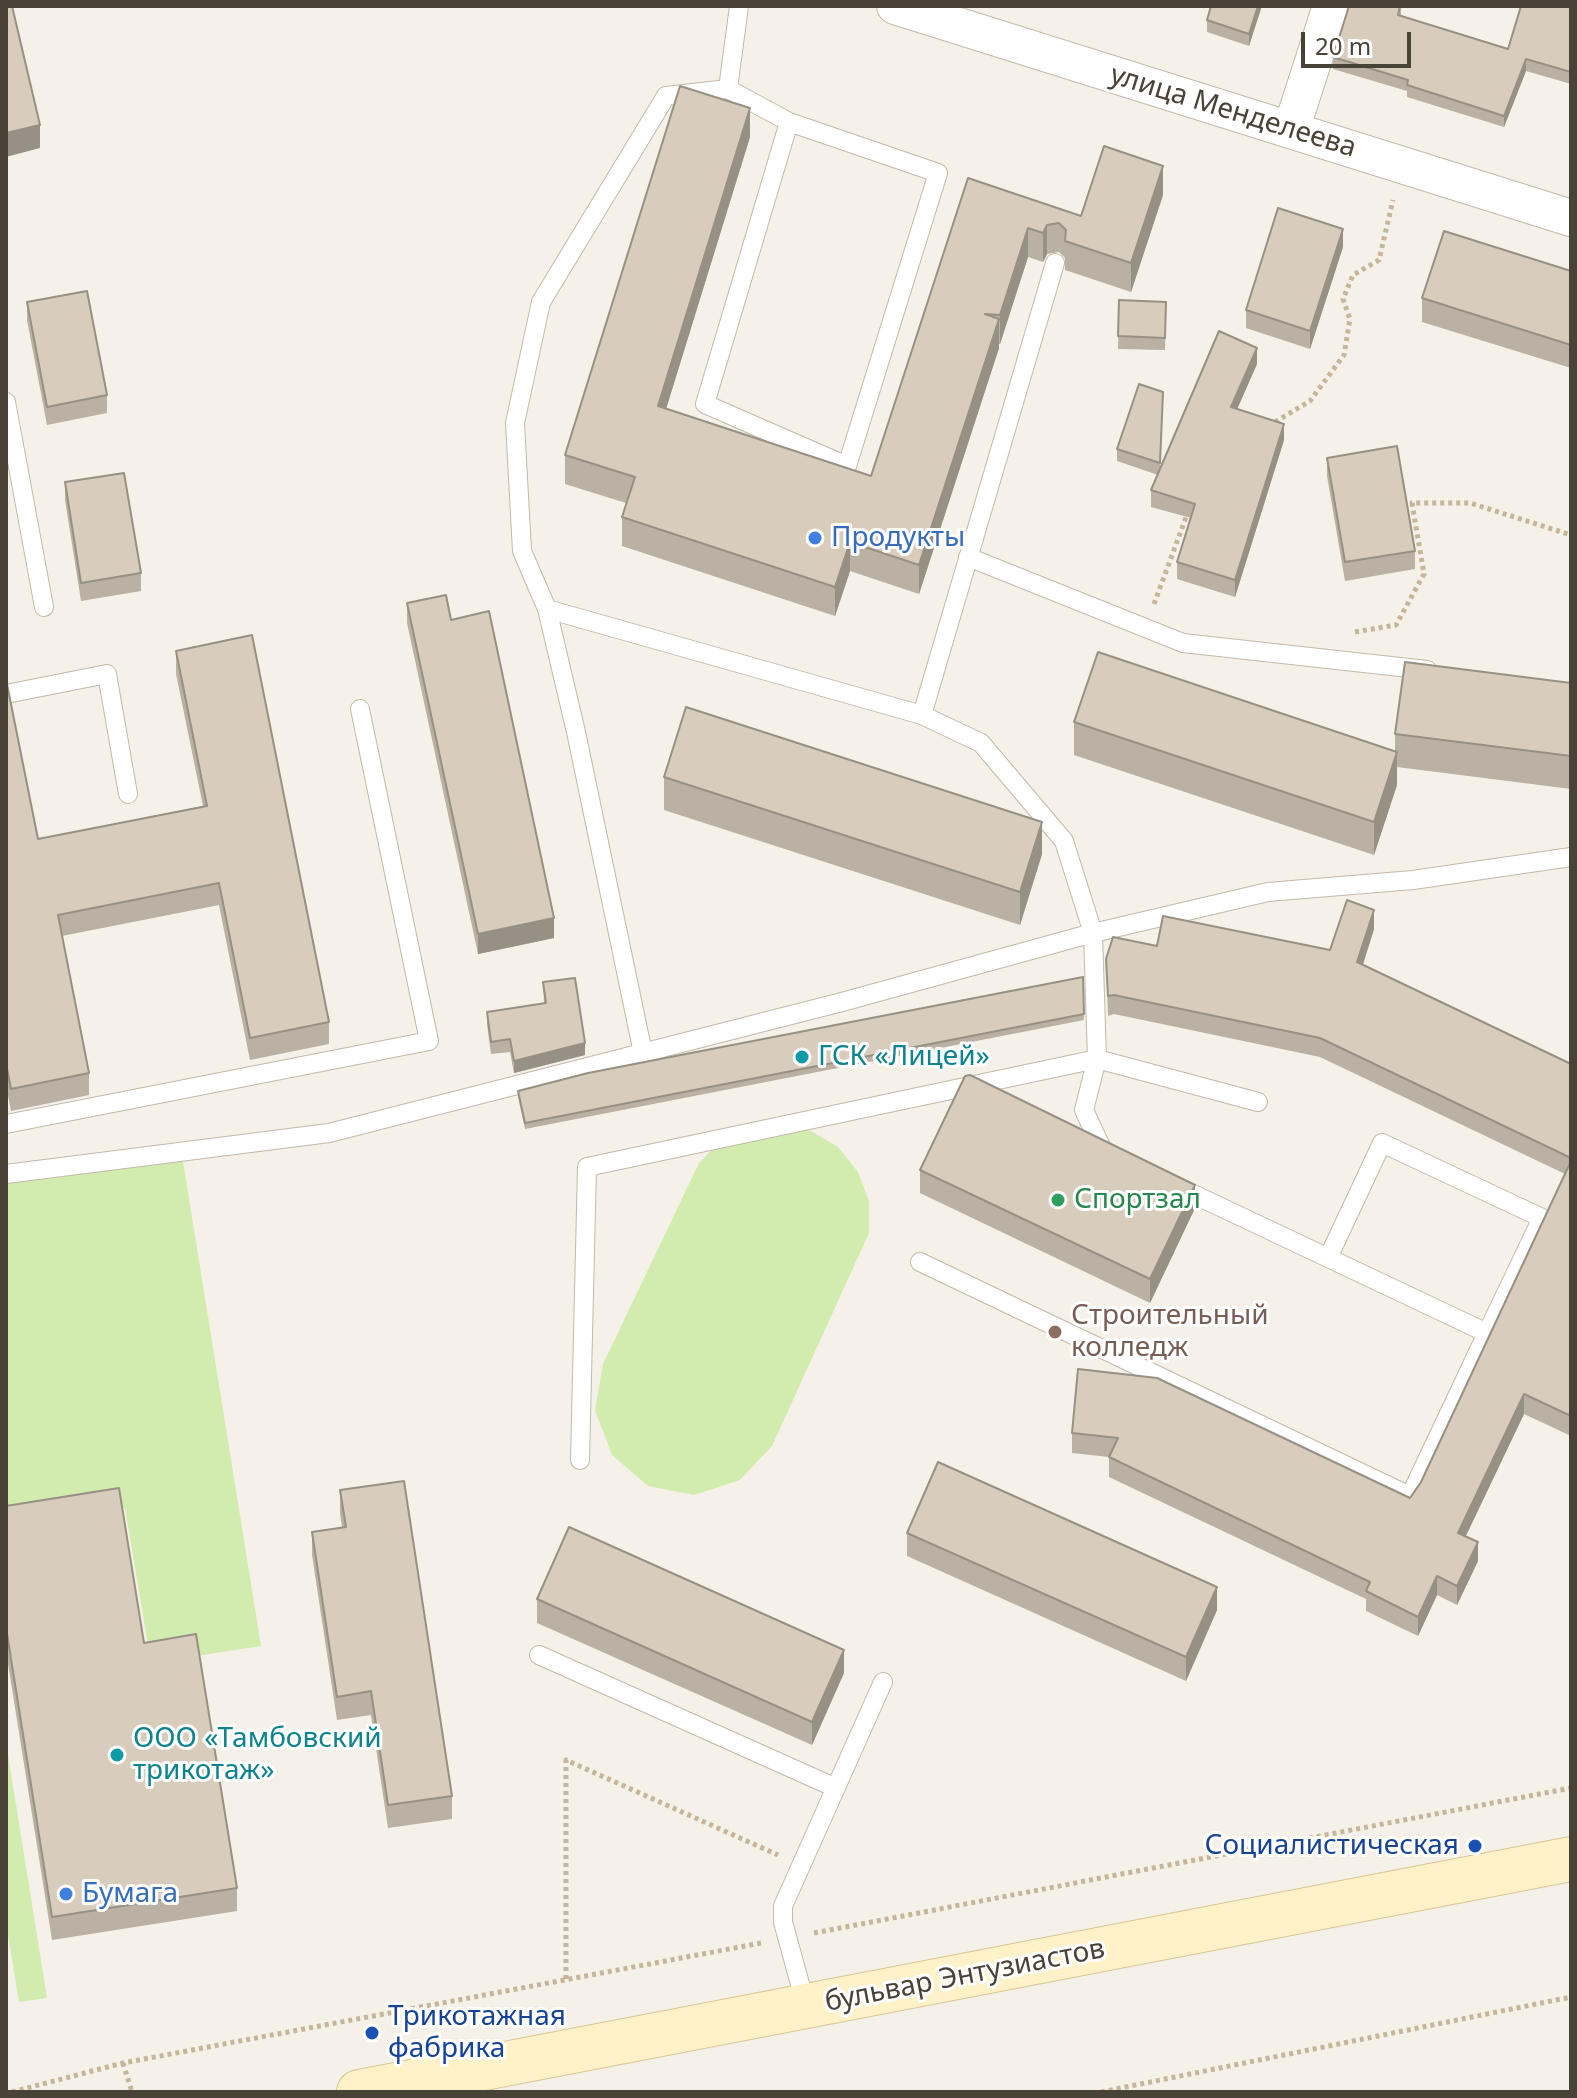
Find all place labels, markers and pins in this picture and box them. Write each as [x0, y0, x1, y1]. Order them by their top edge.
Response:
place label: Продукты [831, 521, 965, 555]
marker: Продукты [806, 529, 824, 547]
place label: ГСК «Лицей» [818, 1040, 990, 1074]
marker: ГСК «Лицей» [793, 1048, 811, 1066]
place label: Спортзал [1074, 1183, 1201, 1217]
marker: Спортзал [1049, 1191, 1067, 1209]
place label: Строительный колледж [1071, 1299, 1269, 1365]
marker: Строительный колледж [1046, 1323, 1064, 1341]
place label: ООО «Тамбовский трикотаж» [133, 1722, 382, 1788]
marker: ООО «Тамбовский трикотаж» [108, 1746, 126, 1764]
place label: Социалистическая [1205, 1829, 1459, 1863]
marker: Социалистическая [1466, 1837, 1484, 1855]
place label: Бумага [82, 1877, 178, 1911]
marker: Бумага [57, 1885, 75, 1903]
place label: Трикотажная фабрика [388, 2000, 566, 2066]
marker: Трикотажная фабрика [363, 2024, 381, 2042]

